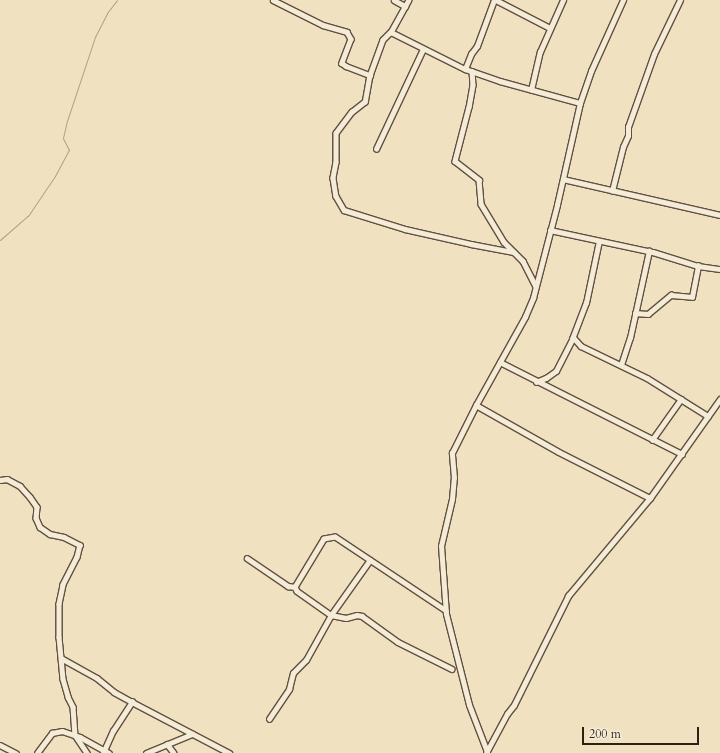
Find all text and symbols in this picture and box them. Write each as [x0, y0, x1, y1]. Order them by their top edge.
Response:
scale bar [584, 719, 701, 745]
text: 200 m [589, 726, 621, 742]

